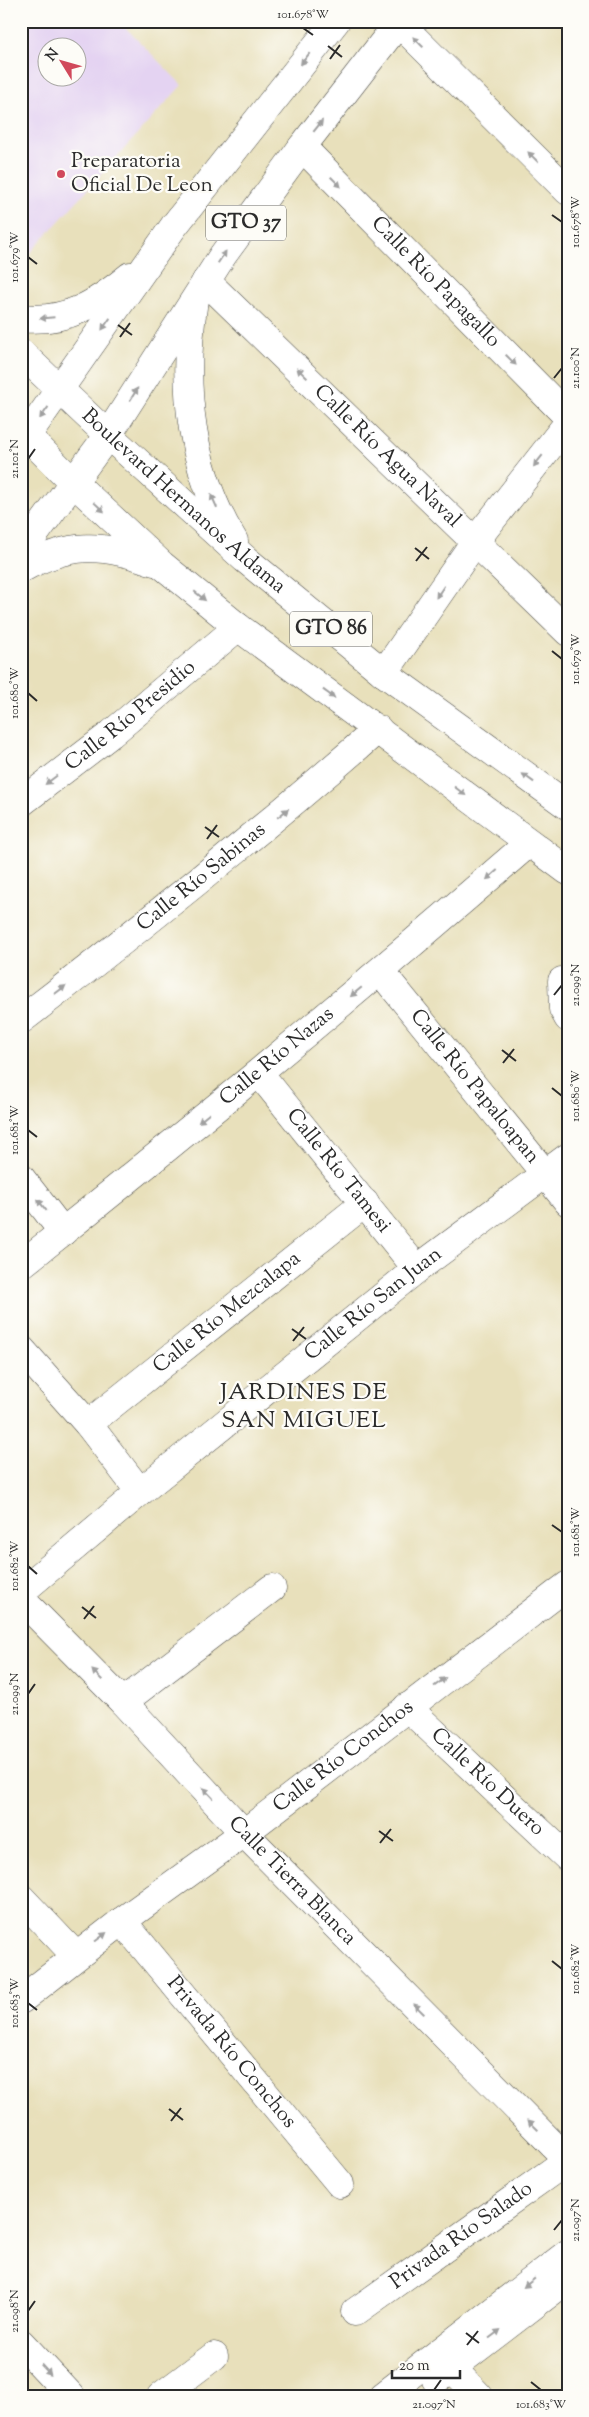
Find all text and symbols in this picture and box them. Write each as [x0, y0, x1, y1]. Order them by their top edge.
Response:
text: 101.678°W [277, 6, 329, 24]
one-way arrow [412, 36, 424, 48]
north arrow [38, 38, 88, 88]
text: N [42, 45, 65, 66]
one-way arrow [300, 53, 311, 66]
one-way arrow [313, 120, 324, 133]
place label: Preparatoria Oficial De Leon [71, 147, 213, 201]
one-way arrow [527, 151, 539, 163]
marker: Preparatoria Oficial De Leon [55, 168, 67, 180]
one-way arrow [330, 176, 342, 188]
text: 101.678°W [567, 196, 585, 248]
road number: GTO 37 [206, 206, 286, 240]
street label: Calle Río Papagallo [364, 210, 507, 355]
text: 101.679°W [6, 231, 24, 282]
one-way arrow [217, 250, 227, 264]
one-way arrow [39, 314, 55, 322]
one-way arrow [101, 317, 111, 331]
text: 21.100°N [567, 347, 585, 389]
one-way arrow [505, 354, 517, 366]
one-way arrow [296, 367, 308, 379]
street label: Calle Río Agua Naval [307, 378, 467, 535]
one-way arrow [129, 387, 139, 400]
street label: Boulevard Hermanos Aldama [74, 402, 292, 602]
one-way arrow [38, 406, 49, 419]
text: 21.101°N [6, 439, 24, 479]
one-way arrow [532, 455, 543, 468]
one-way arrow [209, 494, 217, 508]
one-way arrow [93, 501, 105, 513]
one-way arrow [435, 585, 445, 598]
one-way arrow [193, 590, 205, 602]
road number: GTO 86 [290, 612, 372, 646]
text: 101.679°W [567, 633, 585, 684]
street label: Calle Río Presidio [59, 653, 203, 779]
text: 101.680°W [6, 667, 24, 719]
one-way arrow [322, 689, 336, 699]
one-way arrow [521, 773, 535, 783]
one-way arrow [45, 775, 58, 786]
one-way arrow [453, 785, 466, 796]
one-way arrow [276, 807, 289, 818]
street label: Calle Río Sabinas [131, 816, 273, 939]
one-way arrow [486, 869, 499, 880]
text: 21.099°N [567, 963, 585, 1006]
one-way arrow [53, 985, 66, 996]
one-way arrow [350, 987, 363, 998]
street label: Calle Río Nazas [213, 1000, 341, 1114]
street label: Calle Río Papaloapan [402, 1003, 547, 1171]
text: 101.680°W [567, 1070, 585, 1122]
street label: Calle Río Tamesi [278, 1102, 398, 1240]
text: 101.681°W [6, 1105, 24, 1155]
one-way arrow [197, 1113, 210, 1124]
one-way arrow [37, 1199, 48, 1212]
street label: Calle Río San Juan [298, 1240, 449, 1369]
street label: Calle Río Mezcalapa [147, 1244, 308, 1381]
district label: JARDINES DE SAN MIGUEL [218, 1376, 388, 1438]
text: 101.681°W [567, 1507, 585, 1557]
text: 101.682°W [6, 1540, 24, 1591]
one-way arrow [91, 1669, 103, 1681]
text: 21.099°N [6, 1672, 24, 1715]
one-way arrow [433, 1676, 446, 1687]
street label: Calle Río Conchos [267, 1693, 420, 1821]
street label: Calle Río Duero [423, 1721, 551, 1843]
one-way arrow [202, 1788, 214, 1800]
street label: Calle Tierra Blanca [221, 1810, 363, 1953]
one-way arrow [94, 1932, 107, 1943]
text: 101.682°W [567, 1943, 585, 1994]
street label: Privada Río Conchos [159, 1970, 303, 2135]
text: 101.683°W [6, 1977, 24, 2028]
one-way arrow [413, 2004, 425, 2016]
one-way arrow [528, 2119, 540, 2131]
street label: Privada Río Salado [384, 2175, 539, 2297]
text: 21.097°N [567, 2198, 585, 2242]
one-way arrow [522, 2278, 536, 2288]
text: 21.098°N [6, 2289, 24, 2333]
one-way arrow [488, 2329, 502, 2339]
scale bar [392, 2347, 459, 2379]
text: 20 m [399, 2356, 430, 2377]
one-way arrow [40, 2363, 52, 2375]
text: 21.097°N [412, 2396, 456, 2414]
text: 101.683°W [516, 2396, 567, 2414]

